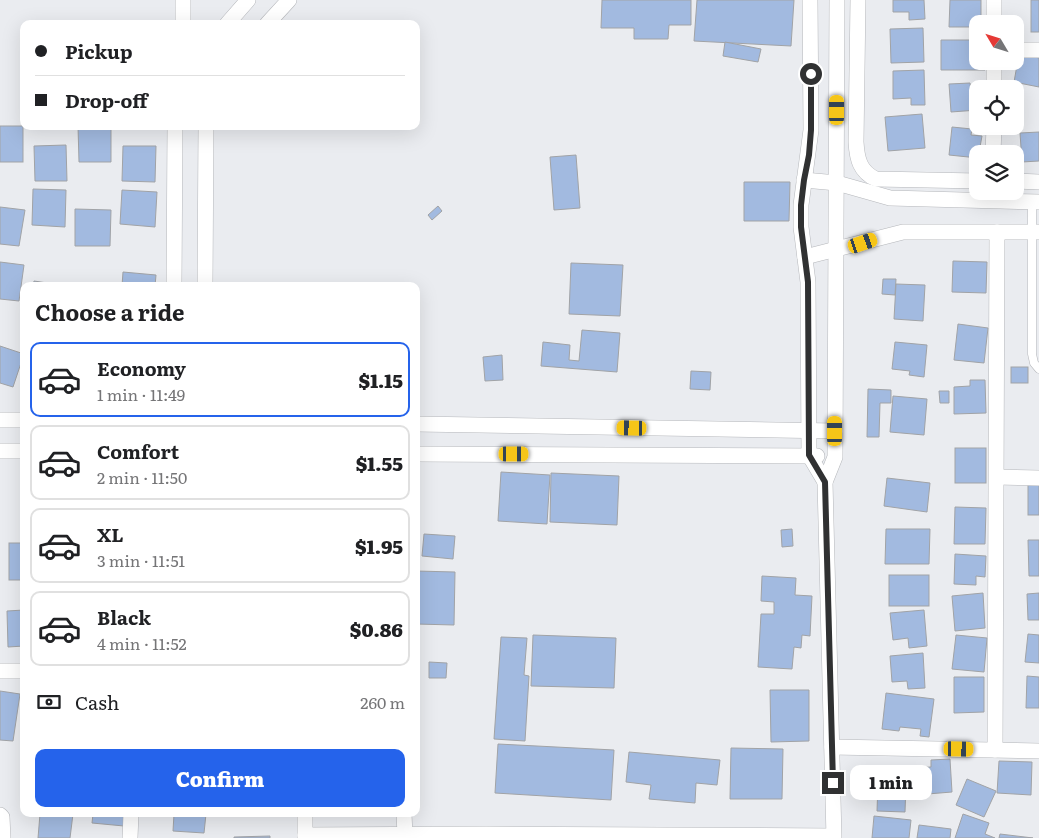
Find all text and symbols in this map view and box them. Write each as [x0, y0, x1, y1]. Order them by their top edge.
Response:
north arrow [969, 15, 1024, 70]
map controls [969, 15, 1024, 200]
text: Pickup [65, 37, 133, 65]
route start [800, 63, 822, 85]
button: locate [969, 80, 1024, 135]
text: Drop-off [65, 86, 148, 114]
car [829, 95, 844, 125]
button: layers [969, 145, 1024, 200]
car [846, 231, 879, 255]
text: Choose a ride [35, 295, 184, 328]
text: Economy [97, 354, 186, 382]
icon: car [37, 357, 82, 402]
text: $1.15 [358, 366, 403, 394]
text: 1 min · 11:49 [97, 382, 185, 406]
car [827, 416, 842, 446]
car [616, 420, 647, 436]
text: Comfort [97, 437, 179, 465]
icon: car [37, 440, 82, 485]
car [499, 447, 529, 462]
text: $1.55 [356, 449, 403, 477]
text: 2 min · 11:50 [97, 465, 187, 489]
text: XL [97, 520, 124, 548]
icon: car [37, 523, 82, 568]
text: $1.95 [355, 532, 403, 560]
text: 3 min · 11:51 [97, 548, 185, 572]
text: Black [97, 603, 151, 631]
icon: car [37, 606, 82, 651]
text: $0.86 [350, 615, 403, 643]
text: 4 min · 11:52 [97, 631, 187, 655]
icon: cash [35, 688, 63, 716]
text: Cash [75, 688, 119, 716]
text: 260 m [360, 690, 405, 714]
car [943, 741, 974, 757]
button: Confirm [35, 749, 405, 807]
callout: 1 min [850, 766, 933, 800]
text: 1 min [869, 770, 913, 794]
route end [822, 772, 844, 794]

